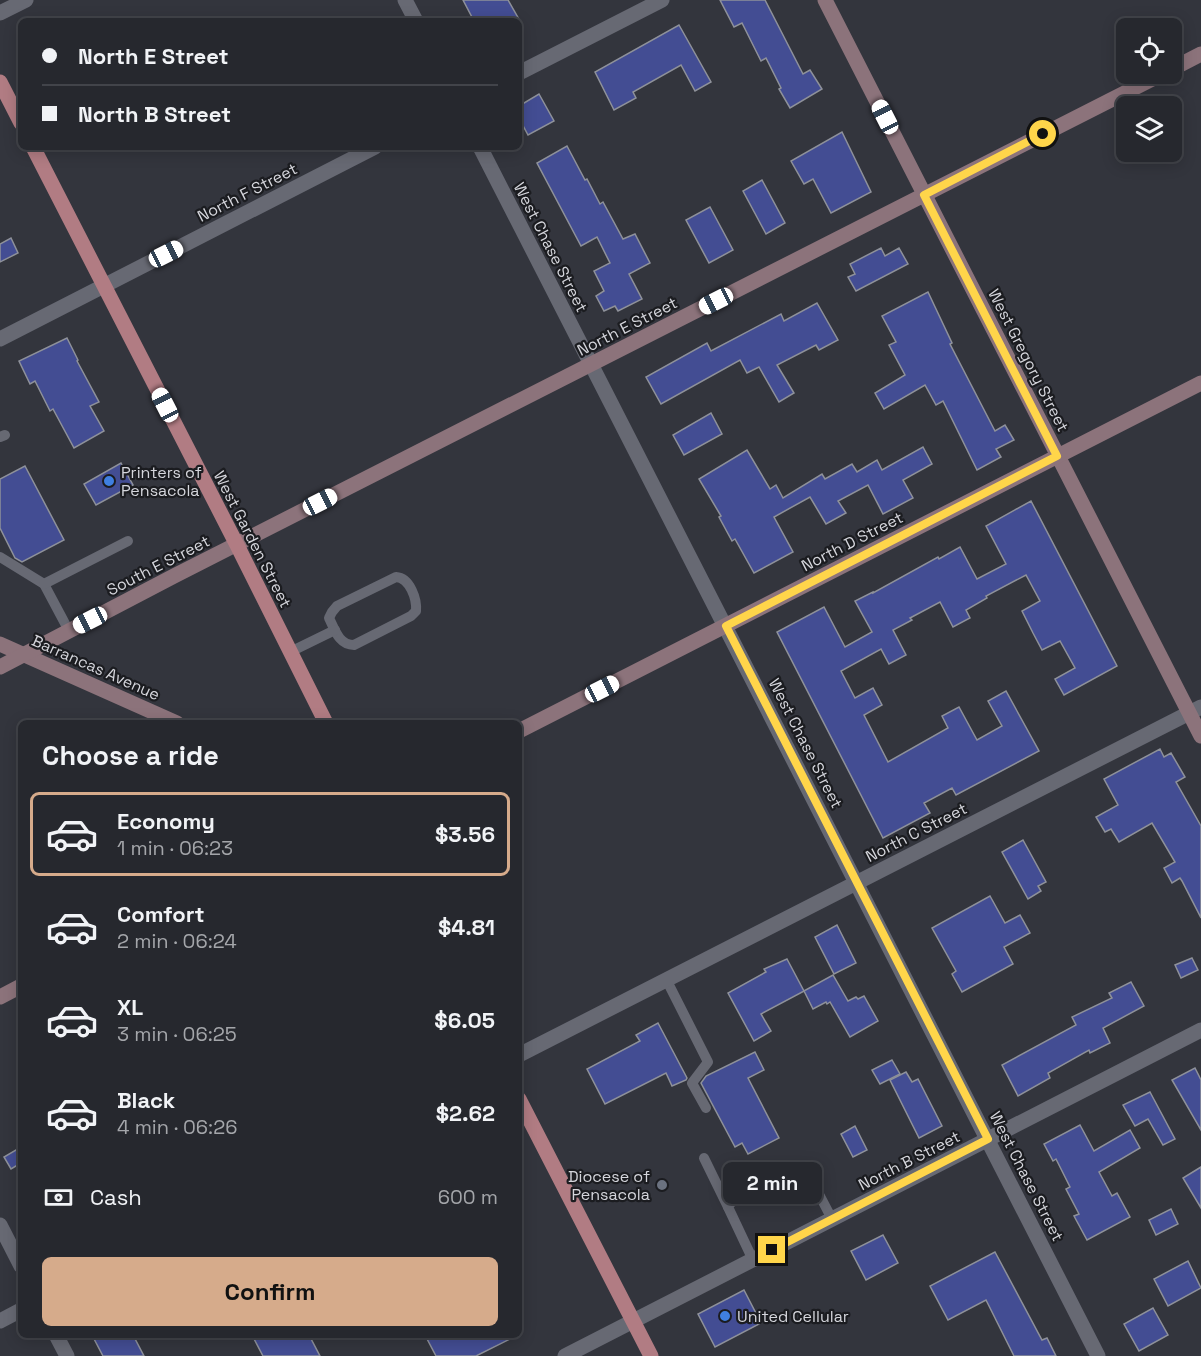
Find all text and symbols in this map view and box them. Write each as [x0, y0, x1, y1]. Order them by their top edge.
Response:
map controls [1116, 18, 1182, 162]
button: locate [1116, 18, 1182, 84]
text: North E Street [78, 42, 229, 70]
button: layers [1116, 96, 1182, 162]
car [869, 97, 901, 137]
text: North B Street [78, 100, 231, 128]
route start [1029, 120, 1056, 147]
street label: North F Street [194, 158, 301, 227]
street label: West Chase Street [509, 179, 592, 316]
car [146, 238, 186, 270]
car [696, 285, 736, 317]
street label: West Gregory Street [983, 285, 1074, 435]
street label: North E Street [574, 292, 681, 361]
car [149, 385, 181, 425]
place label: Printers of Pensacola [121, 462, 202, 501]
street label: West Garden Street [209, 467, 296, 611]
marker: Printers of Pensacola [102, 474, 116, 488]
car [300, 486, 340, 518]
street label: North D Street [798, 507, 907, 576]
street label: South E Street [103, 530, 213, 600]
car [70, 604, 110, 636]
street label: Barrancas Avenue [28, 630, 163, 705]
car [582, 673, 622, 705]
street label: West Chase Street [764, 675, 847, 812]
text: Choose a ride [42, 738, 219, 773]
street label: North C Street [862, 798, 970, 867]
icon: car [45, 807, 99, 861]
text: Economy [117, 807, 215, 835]
text: $3.56 [435, 820, 495, 848]
text: 1 min · 06:23 [117, 835, 233, 861]
icon: car [45, 900, 99, 954]
text: Comfort [117, 900, 205, 928]
text: $4.81 [438, 913, 495, 941]
text: 2 min · 06:24 [117, 928, 237, 954]
icon: car [45, 993, 99, 1047]
text: XL [117, 993, 143, 1021]
text: $6.05 [434, 1006, 495, 1034]
text: 3 min · 06:25 [117, 1021, 237, 1047]
icon: car [45, 1086, 99, 1140]
text: Black [117, 1086, 175, 1114]
text: $2.62 [436, 1099, 495, 1127]
street label: West Chase Street [985, 1108, 1068, 1245]
text: 4 min · 06:26 [117, 1114, 237, 1140]
street label: North B Street [855, 1126, 964, 1195]
callout: 2 min [722, 1163, 822, 1205]
place label: Diocese of Pensacola [568, 1166, 650, 1205]
text: 2 min [747, 1170, 798, 1196]
marker: Diocese of Pensacola [655, 1178, 669, 1192]
icon: cash [42, 1181, 75, 1214]
text: Cash [90, 1183, 142, 1211]
text: 600 m [438, 1184, 498, 1210]
route end [758, 1236, 785, 1263]
button: Confirm [42, 1257, 498, 1326]
place label: United Cellular [737, 1306, 849, 1327]
marker: United Cellular [718, 1309, 732, 1323]

